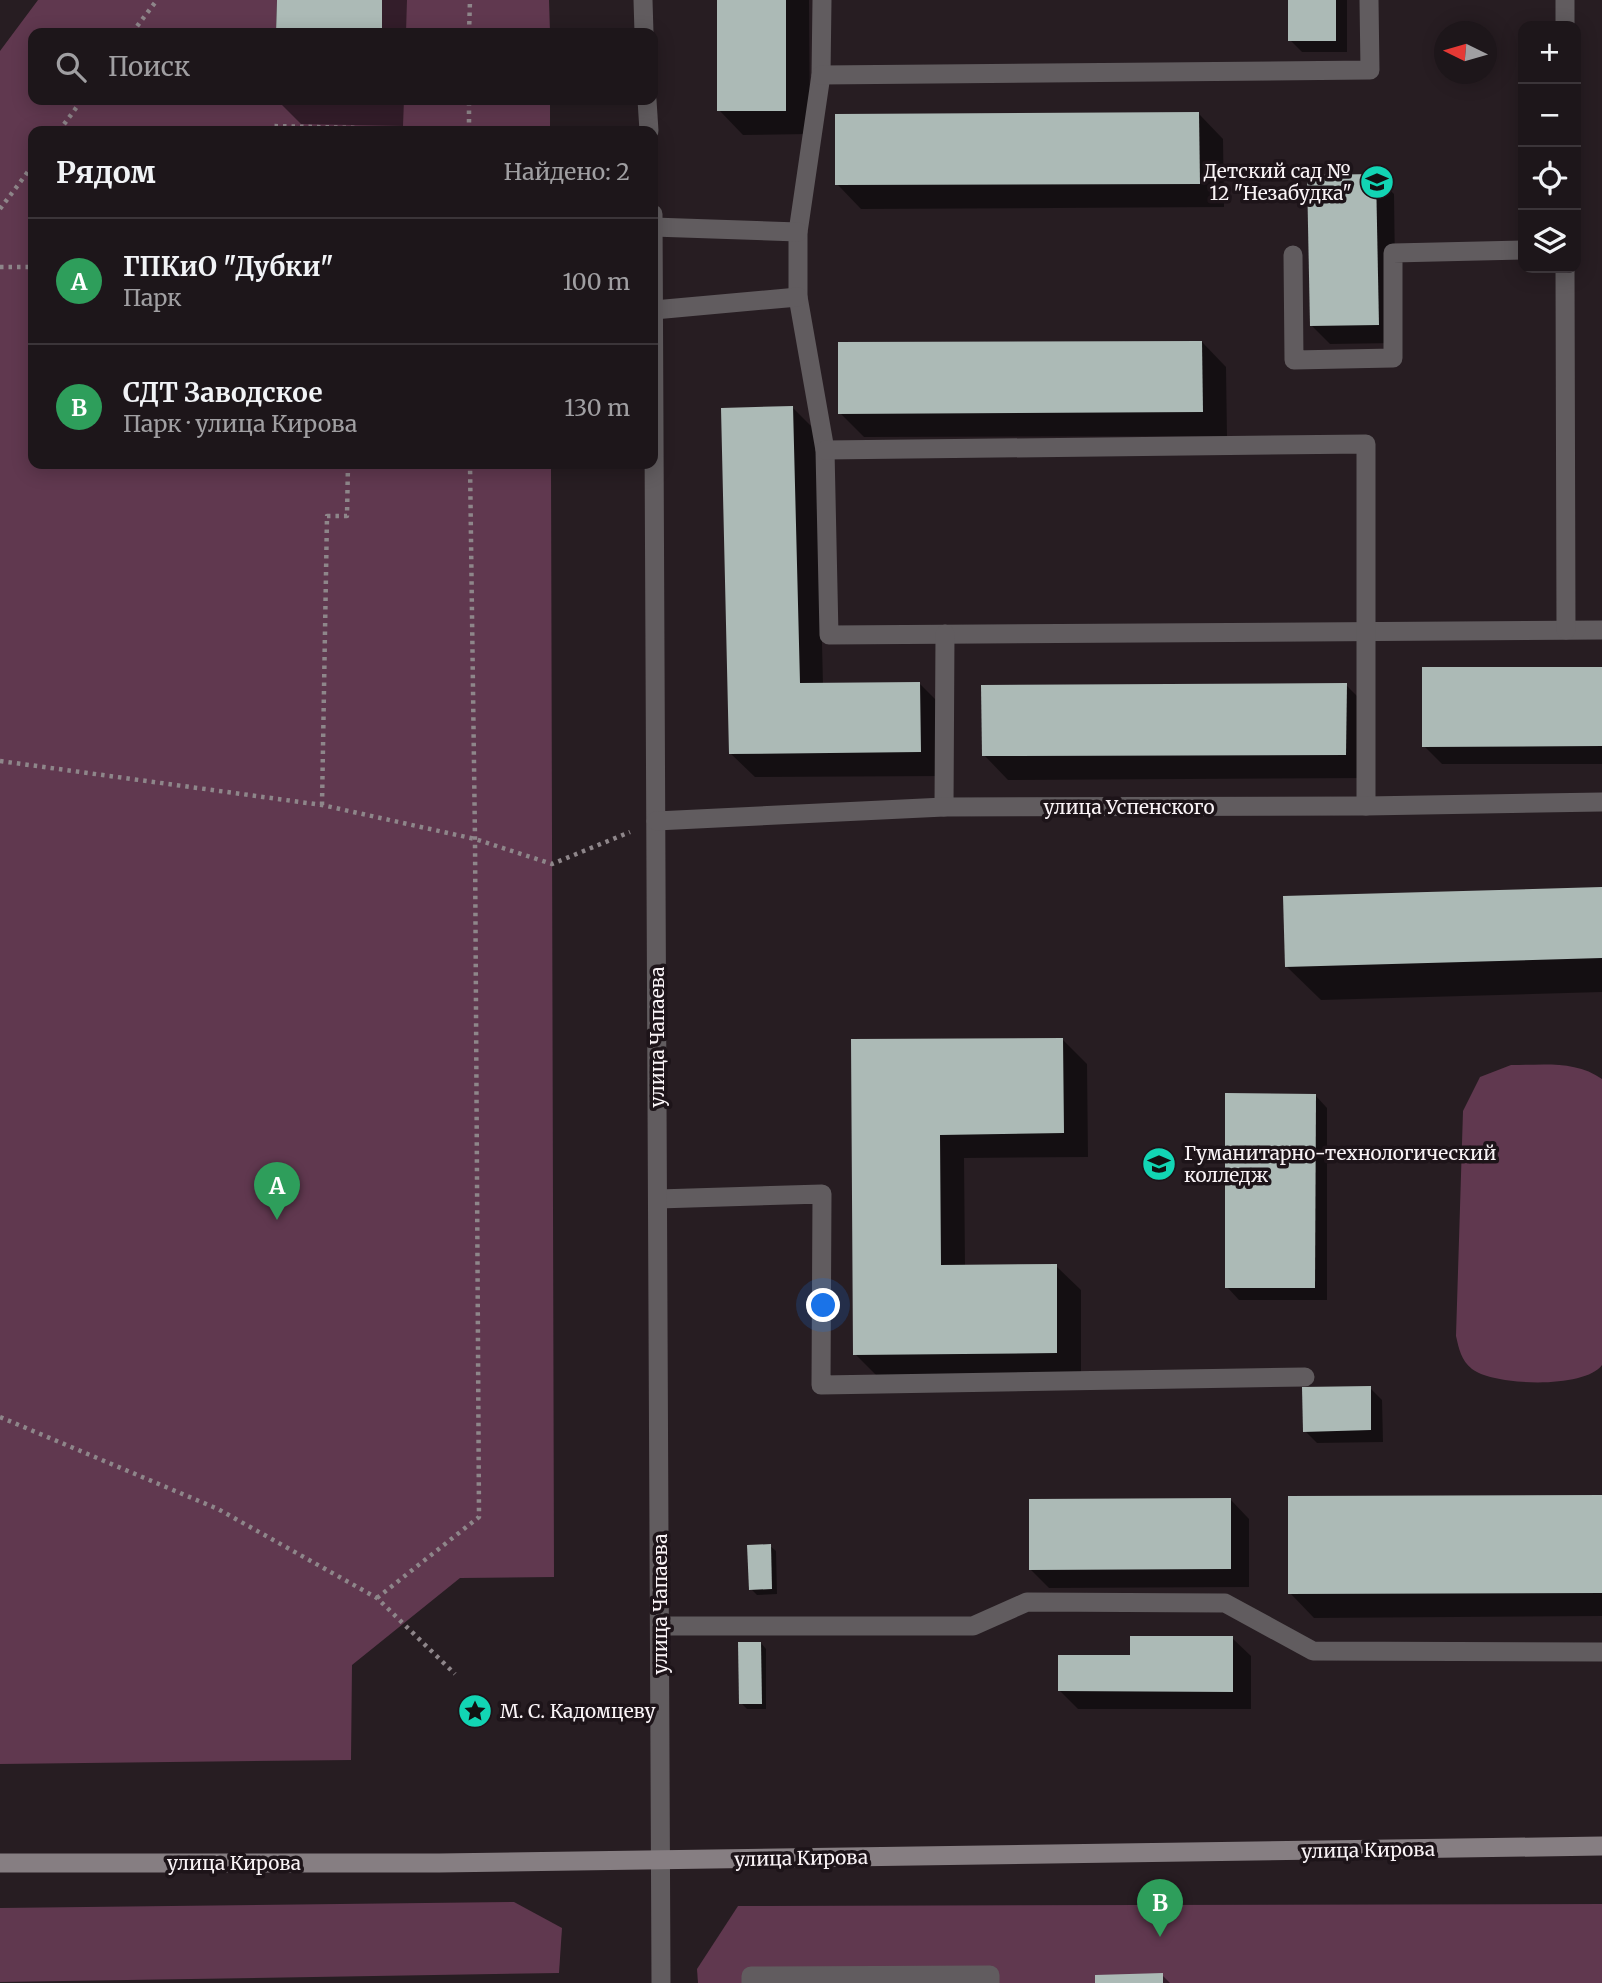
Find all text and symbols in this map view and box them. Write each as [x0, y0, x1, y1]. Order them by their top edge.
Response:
north arrow [1434, 21, 1497, 84]
map controls [1518, 21, 1581, 273]
button: + [1518, 21, 1581, 84]
search box [28, 28, 658, 105]
icon: search [52, 48, 90, 86]
text: Поиск [108, 50, 190, 83]
button: − [1518, 84, 1581, 147]
button: locate [1518, 147, 1581, 210]
text: Рядом [56, 153, 156, 191]
text: Найдено: 2 [504, 157, 630, 186]
place label: Детский сад № 12 "Незабудка" [1204, 159, 1352, 205]
school or university icon: Детский сад № 12 "Незабудка" [1358, 163, 1396, 201]
button: layers [1518, 210, 1581, 273]
text: ГПКиО "Дубки" [123, 250, 334, 283]
text: A [71, 267, 87, 296]
text: 100 m [562, 267, 630, 296]
text: Парк [123, 283, 182, 312]
text: СДТ Заводское [123, 376, 322, 409]
text: B [71, 393, 87, 422]
text: 130 m [564, 393, 630, 422]
text: Парк · улица Кирова [123, 409, 357, 438]
street label: улица Успенского [1043, 795, 1215, 819]
street label: улица Чапаева [645, 967, 669, 1107]
place label: Гуманитарно-технологический колледж [1184, 1141, 1496, 1187]
school or university icon: Гуманитарно-технологический колледж [1140, 1145, 1178, 1183]
pin: A [254, 1162, 300, 1220]
your location [806, 1288, 840, 1322]
street label: улица Чапаева [648, 1534, 672, 1674]
place icon: М. С. Кадомцеву [456, 1692, 494, 1730]
place label: М. С. Кадомцеву [500, 1699, 656, 1723]
street label: улица Кирова [1301, 1837, 1435, 1863]
street label: улица Кирова [734, 1845, 868, 1871]
street label: улица Кирова [167, 1851, 301, 1875]
pin: B [1137, 1879, 1183, 1937]

